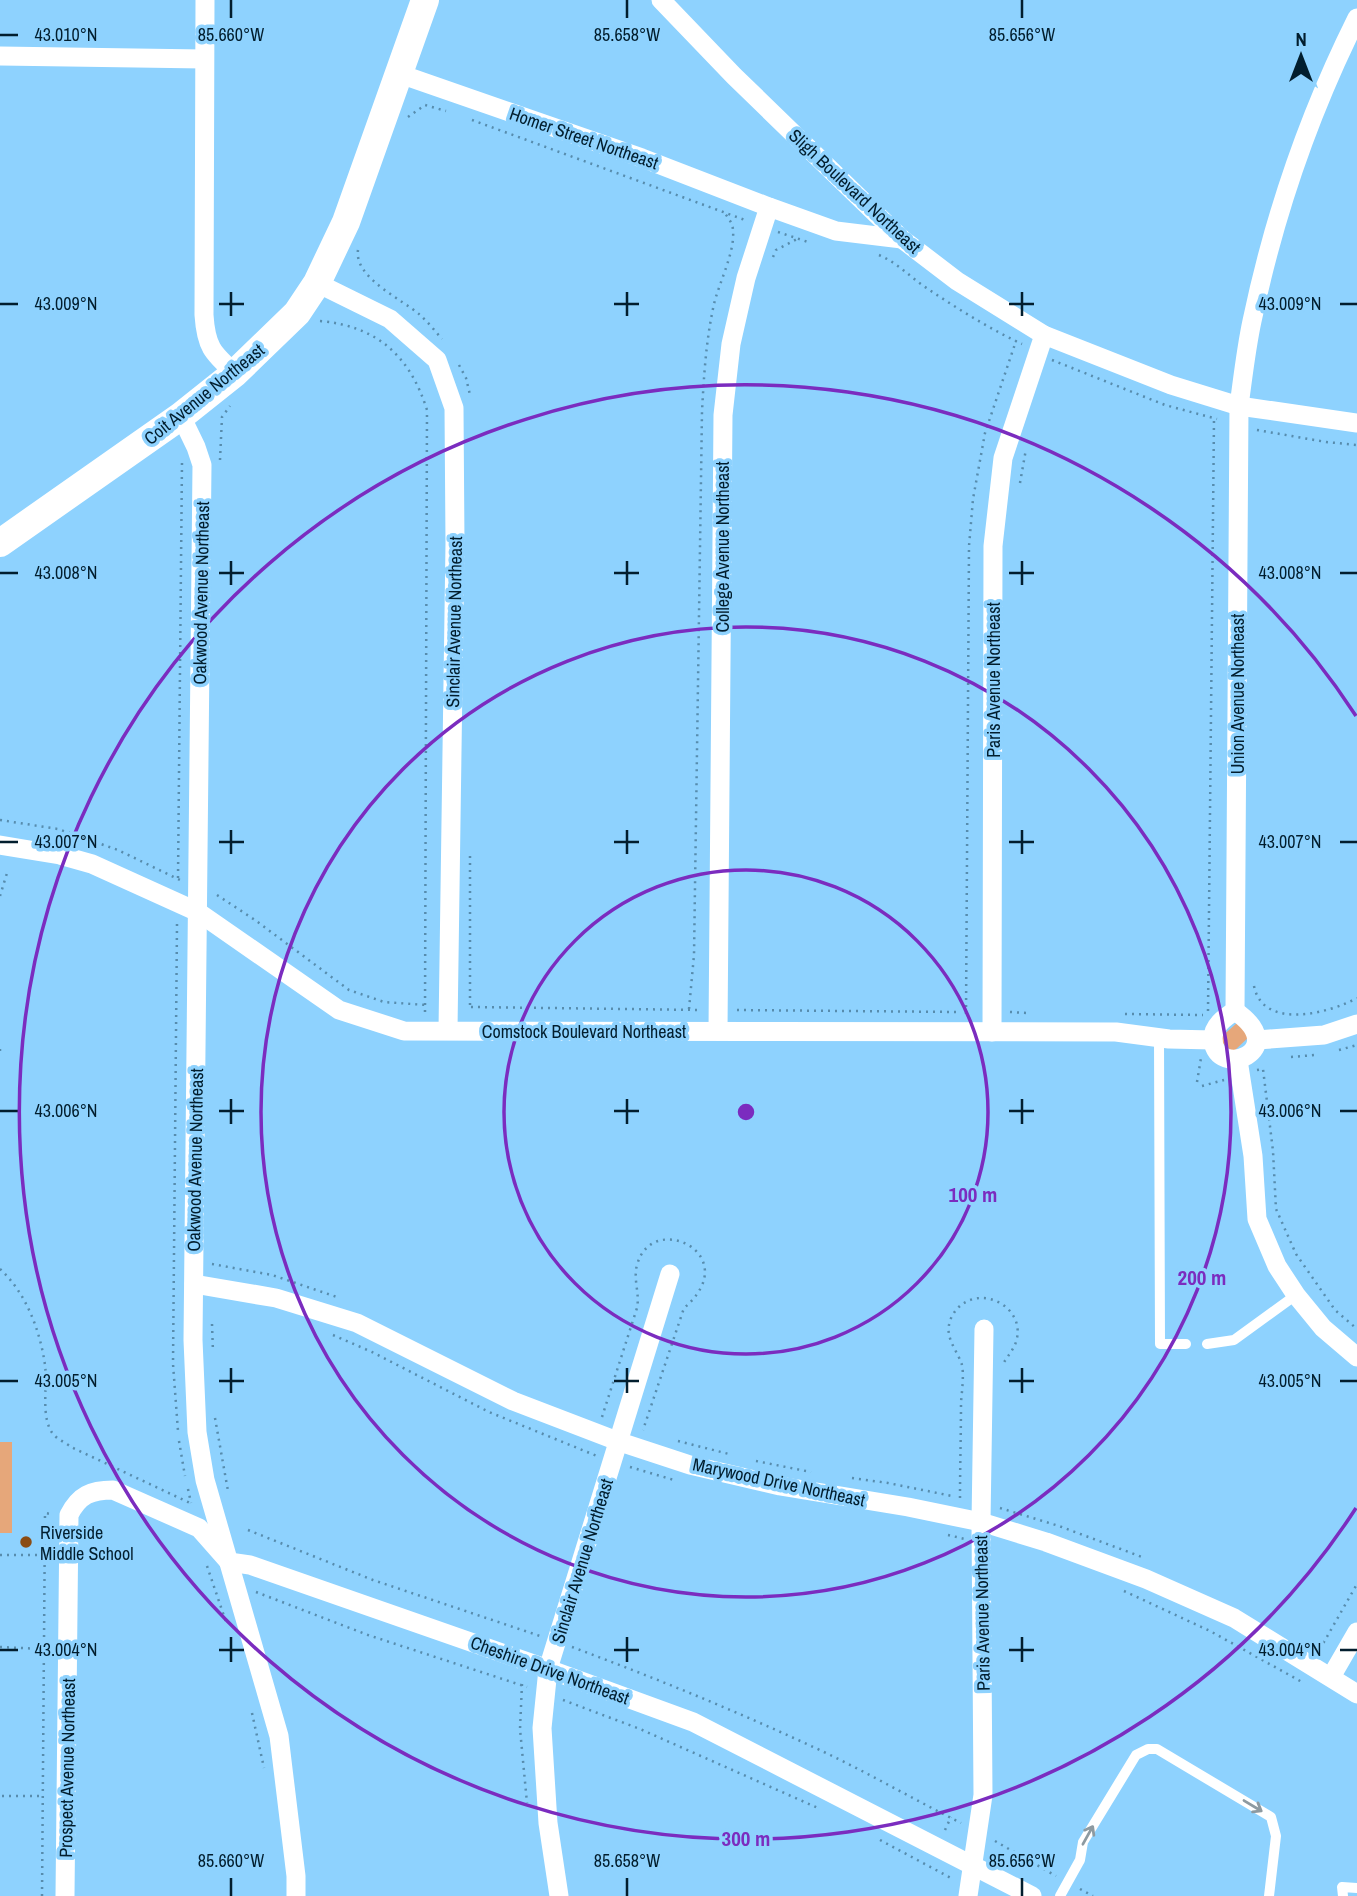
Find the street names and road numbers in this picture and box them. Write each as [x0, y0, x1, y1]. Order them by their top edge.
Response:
street label: Homer Street Northeast [506, 101, 662, 175]
street label: Sligh Boulevard Northeast [783, 123, 927, 259]
street label: Coit Avenue Northeast [139, 338, 269, 450]
street label: College Avenue Northeast [710, 461, 735, 633]
street label: Oakwood Avenue Northeast [187, 501, 215, 685]
street label: Sinclair Avenue Northeast [440, 536, 468, 708]
street label: Paris Avenue Northeast [981, 602, 1006, 758]
street label: Union Avenue Northeast [1225, 614, 1250, 774]
street label: Comstock Boulevard Northeast [482, 1019, 686, 1044]
street label: Oakwood Avenue Northeast [181, 1068, 209, 1252]
street label: Marywood Drive Northeast [691, 1452, 867, 1512]
street label: Sinclair Avenue Northeast [545, 1475, 619, 1647]
street label: Paris Avenue Northeast [968, 1535, 996, 1691]
street label: Cheshire Drive Northeast [467, 1630, 633, 1710]
street label: Prospect Avenue Northeast [53, 1678, 81, 1858]

